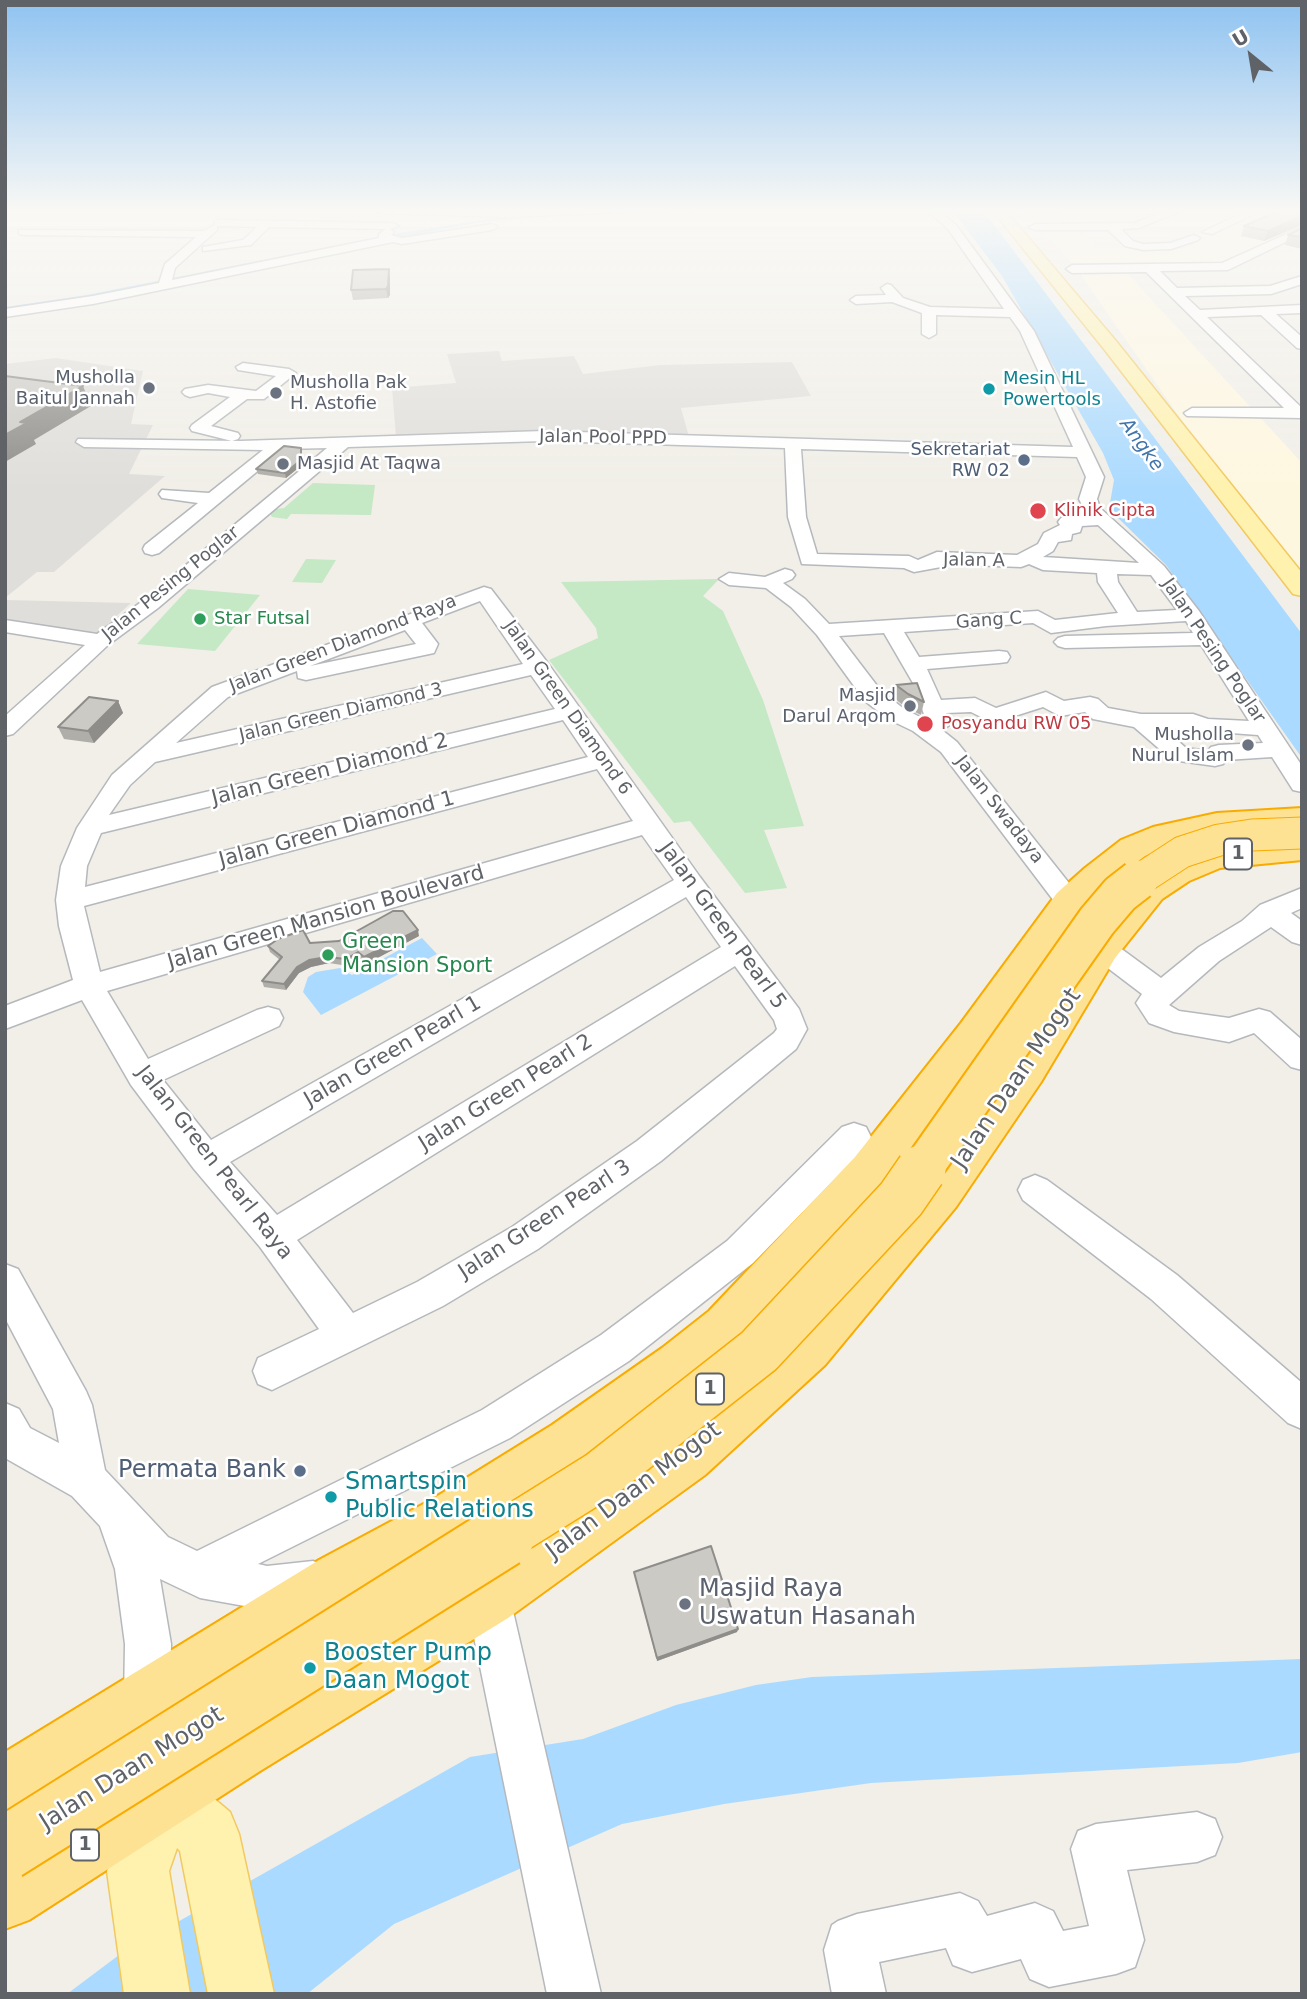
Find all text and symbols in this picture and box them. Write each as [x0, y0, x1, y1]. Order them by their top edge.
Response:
north arrow [1216, 21, 1286, 91]
text: U [1228, 24, 1253, 51]
place label: Musholla Baitul Jannah [16, 367, 135, 410]
place label: Mesin HL Powertools [1003, 368, 1101, 410]
place label: Musholla Pak H. Astofie [290, 372, 407, 414]
marker: Musholla Baitul Jannah [141, 380, 157, 396]
marker: Mesin HL Powertools [981, 381, 997, 397]
marker: Musholla Pak H. Astofie [268, 385, 284, 401]
water label: Angke [1114, 414, 1168, 476]
street label: Jalan Pool PPD [539, 426, 667, 450]
place label: Sekretariat RW 02 [910, 439, 1010, 482]
marker: Sekretariat RW 02 [1016, 452, 1032, 468]
place label: Masjid At Taqwa [297, 453, 441, 475]
marker: Masjid At Taqwa [275, 456, 291, 472]
place label: Klinik Cipta [1054, 500, 1155, 522]
marker: Klinik Cipta [1028, 501, 1048, 521]
street label: Jalan Pesing Poglar [98, 522, 244, 646]
street label: Jalan A [943, 550, 1005, 572]
street label: Jalan Pesing Poglar [1157, 575, 1269, 727]
street label: Jalan Green Diamond Raya [226, 591, 460, 697]
place label: Star Futsal [214, 608, 310, 630]
street label: Gang C [955, 608, 1023, 634]
marker: Star Futsal [192, 611, 208, 627]
street label: Jalan Green Diamond 6 [498, 617, 636, 799]
street label: Jalan Green Diamond 3 [237, 679, 445, 747]
place label: Masjid Darul Arqom [782, 685, 896, 728]
marker: Masjid Darul Arqom [902, 698, 918, 714]
place label: Posyandu RW 05 [941, 713, 1091, 735]
marker: Posyandu RW 05 [915, 714, 935, 734]
place label: Musholla Nurul Islam [1131, 724, 1234, 766]
street label: Jalan Green Diamond 2 [209, 728, 451, 812]
marker: Musholla Nurul Islam [1240, 737, 1256, 753]
street label: Jalan Swadaya [950, 752, 1048, 868]
street label: Jalan Green Diamond 1 [216, 786, 458, 874]
street label: Jalan Green Pearl 5 [653, 838, 791, 1014]
road number: 1 [1224, 838, 1252, 870]
street label: Jalan Green Mansion Boulevard [165, 861, 487, 975]
place label: Green Mansion Sport [342, 930, 492, 980]
marker: Green Mansion Sport [320, 947, 336, 963]
street label: Jalan Daan Mogot [946, 983, 1088, 1175]
street label: Jalan Green Pearl 1 [300, 991, 486, 1113]
street label: Jalan Green Pearl 2 [414, 1029, 598, 1157]
street label: Jalan Green Pearl Raya [130, 1061, 298, 1265]
street label: Jalan Green Pearl 3 [454, 1155, 636, 1285]
road number: 1 [696, 1373, 724, 1404]
street label: Jalan Daan Mogot [541, 1416, 727, 1566]
place label: Permata Bank [118, 1457, 286, 1485]
marker: Permata Bank [292, 1463, 308, 1479]
place label: Smartspin Public Relations [345, 1469, 534, 1525]
marker: Smartspin Public Relations [323, 1489, 339, 1505]
place label: Masjid Raya Uswatun Hasanah [699, 1576, 916, 1632]
marker: Masjid Raya Uswatun Hasanah [677, 1596, 693, 1612]
place label: Booster Pump Daan Mogot [324, 1640, 492, 1696]
marker: Booster Pump Daan Mogot [302, 1660, 318, 1676]
street label: Jalan Daan Mogot [35, 1701, 229, 1837]
road number: 1 [71, 1829, 99, 1860]

